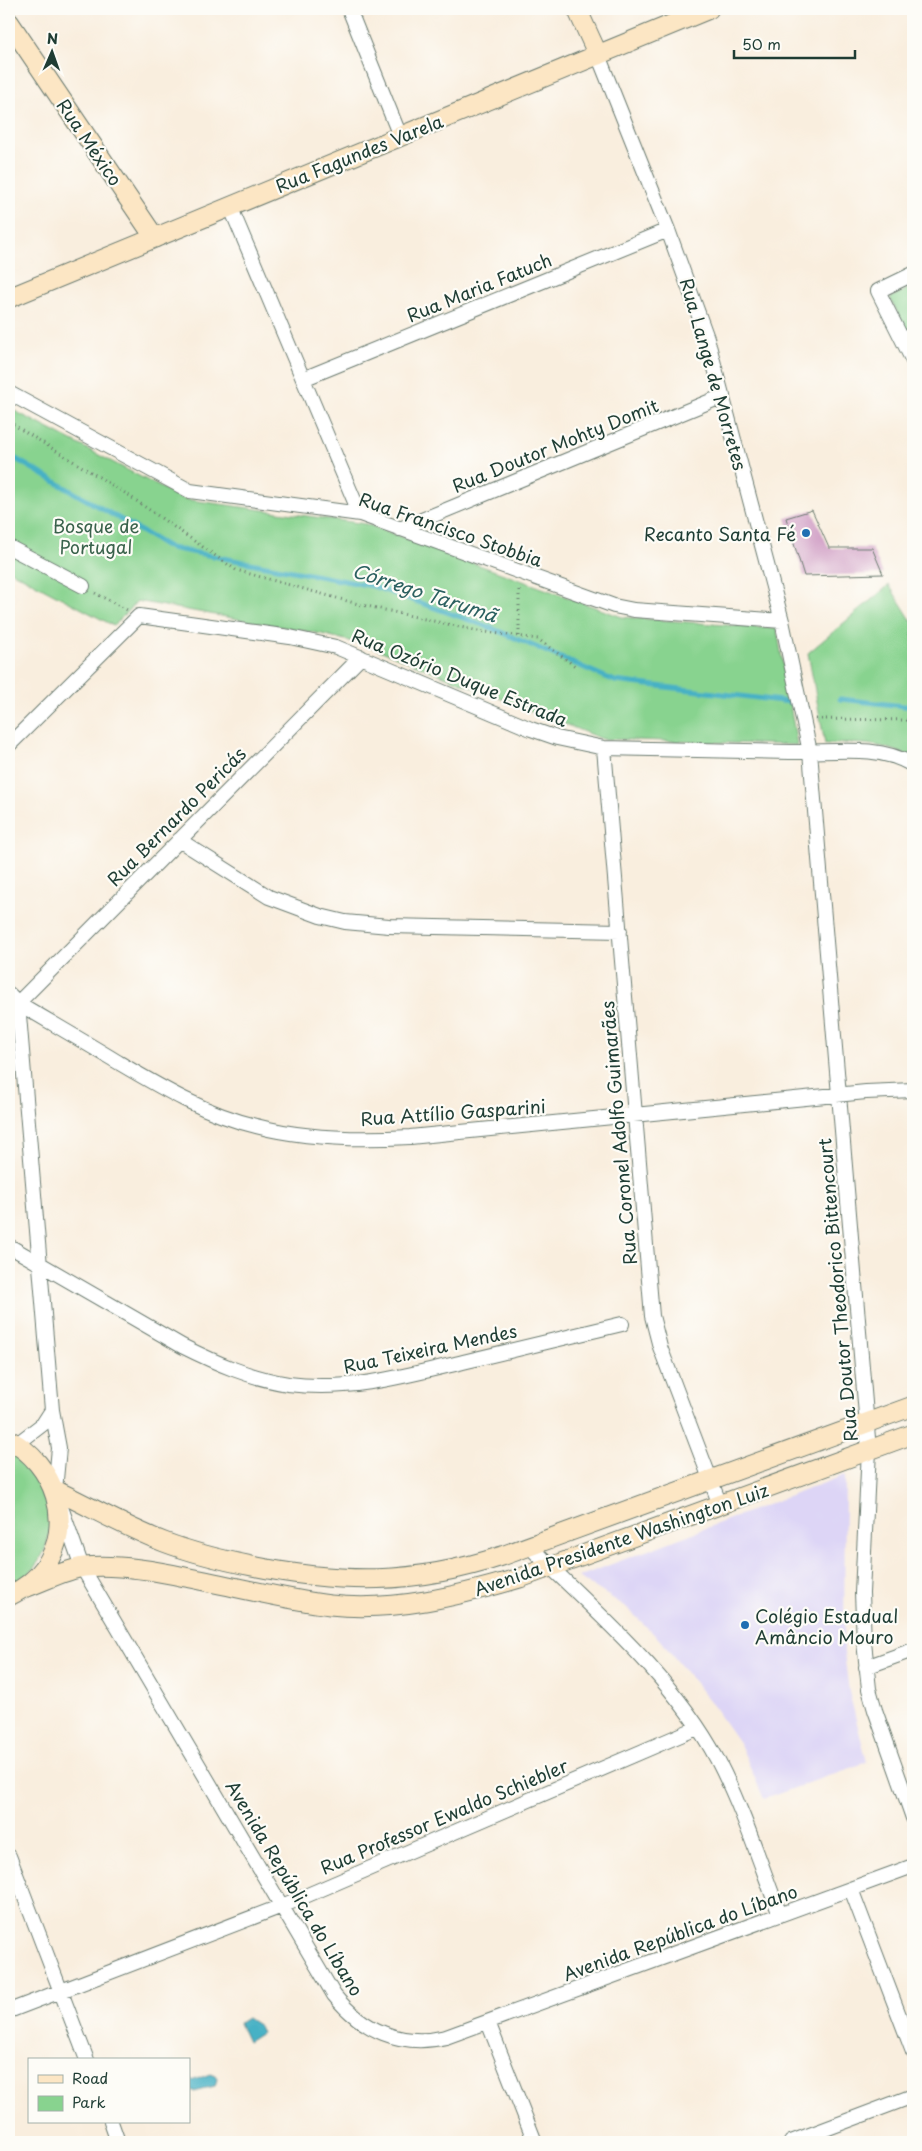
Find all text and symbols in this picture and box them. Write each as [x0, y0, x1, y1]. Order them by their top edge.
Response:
north arrow [28, 28, 78, 78]
text: N [47, 28, 58, 49]
scale bar [734, 28, 856, 60]
text: 50 m [742, 32, 781, 55]
street label: Rua México [51, 93, 129, 191]
street label: Rua Fagundes Varela [271, 107, 448, 199]
street label: Rua Maria Fatuch [402, 246, 556, 328]
street label: Rua Lange de Morretes [674, 275, 754, 473]
street label: Rua Doutor Mohty Domit [448, 391, 663, 499]
street label: Rua Francisco Stobbia [356, 485, 546, 573]
park label: Bosque de Portugal [53, 512, 139, 560]
place label: Recanto Santa Fé [644, 520, 796, 547]
marker: Recanto Santa Fé [800, 527, 812, 539]
water label: Córrego Tarumã [349, 555, 503, 629]
street label: Rua Ozório Duque Estrada [348, 621, 573, 733]
street label: Rua Bernardo Pericás [100, 740, 252, 892]
street label: Rua Coronel Adolfo Guimarães [593, 1000, 643, 1266]
street label: Rua Attílio Gasparini [359, 1092, 547, 1132]
street label: Rua Doutor Theodorico Bittencourt [810, 1137, 864, 1443]
street label: Rua Teixeira Mendes [341, 1316, 519, 1380]
street label: Avenida Presidente Washington Luiz [470, 1476, 772, 1602]
place label: Colégio Estadual Amâncio Mouro [755, 1602, 898, 1650]
marker: Colégio Estadual Amâncio Mouro [739, 1619, 751, 1631]
street label: Rua Professor Ewaldo Schiebler [316, 1751, 573, 1881]
street label: Avenida República do Líbano [220, 1775, 370, 2001]
street label: Avenida República do Líbano [559, 1877, 801, 1987]
legend [28, 2058, 190, 2124]
text: Road [72, 2066, 108, 2089]
text: Park [72, 2090, 106, 2113]

